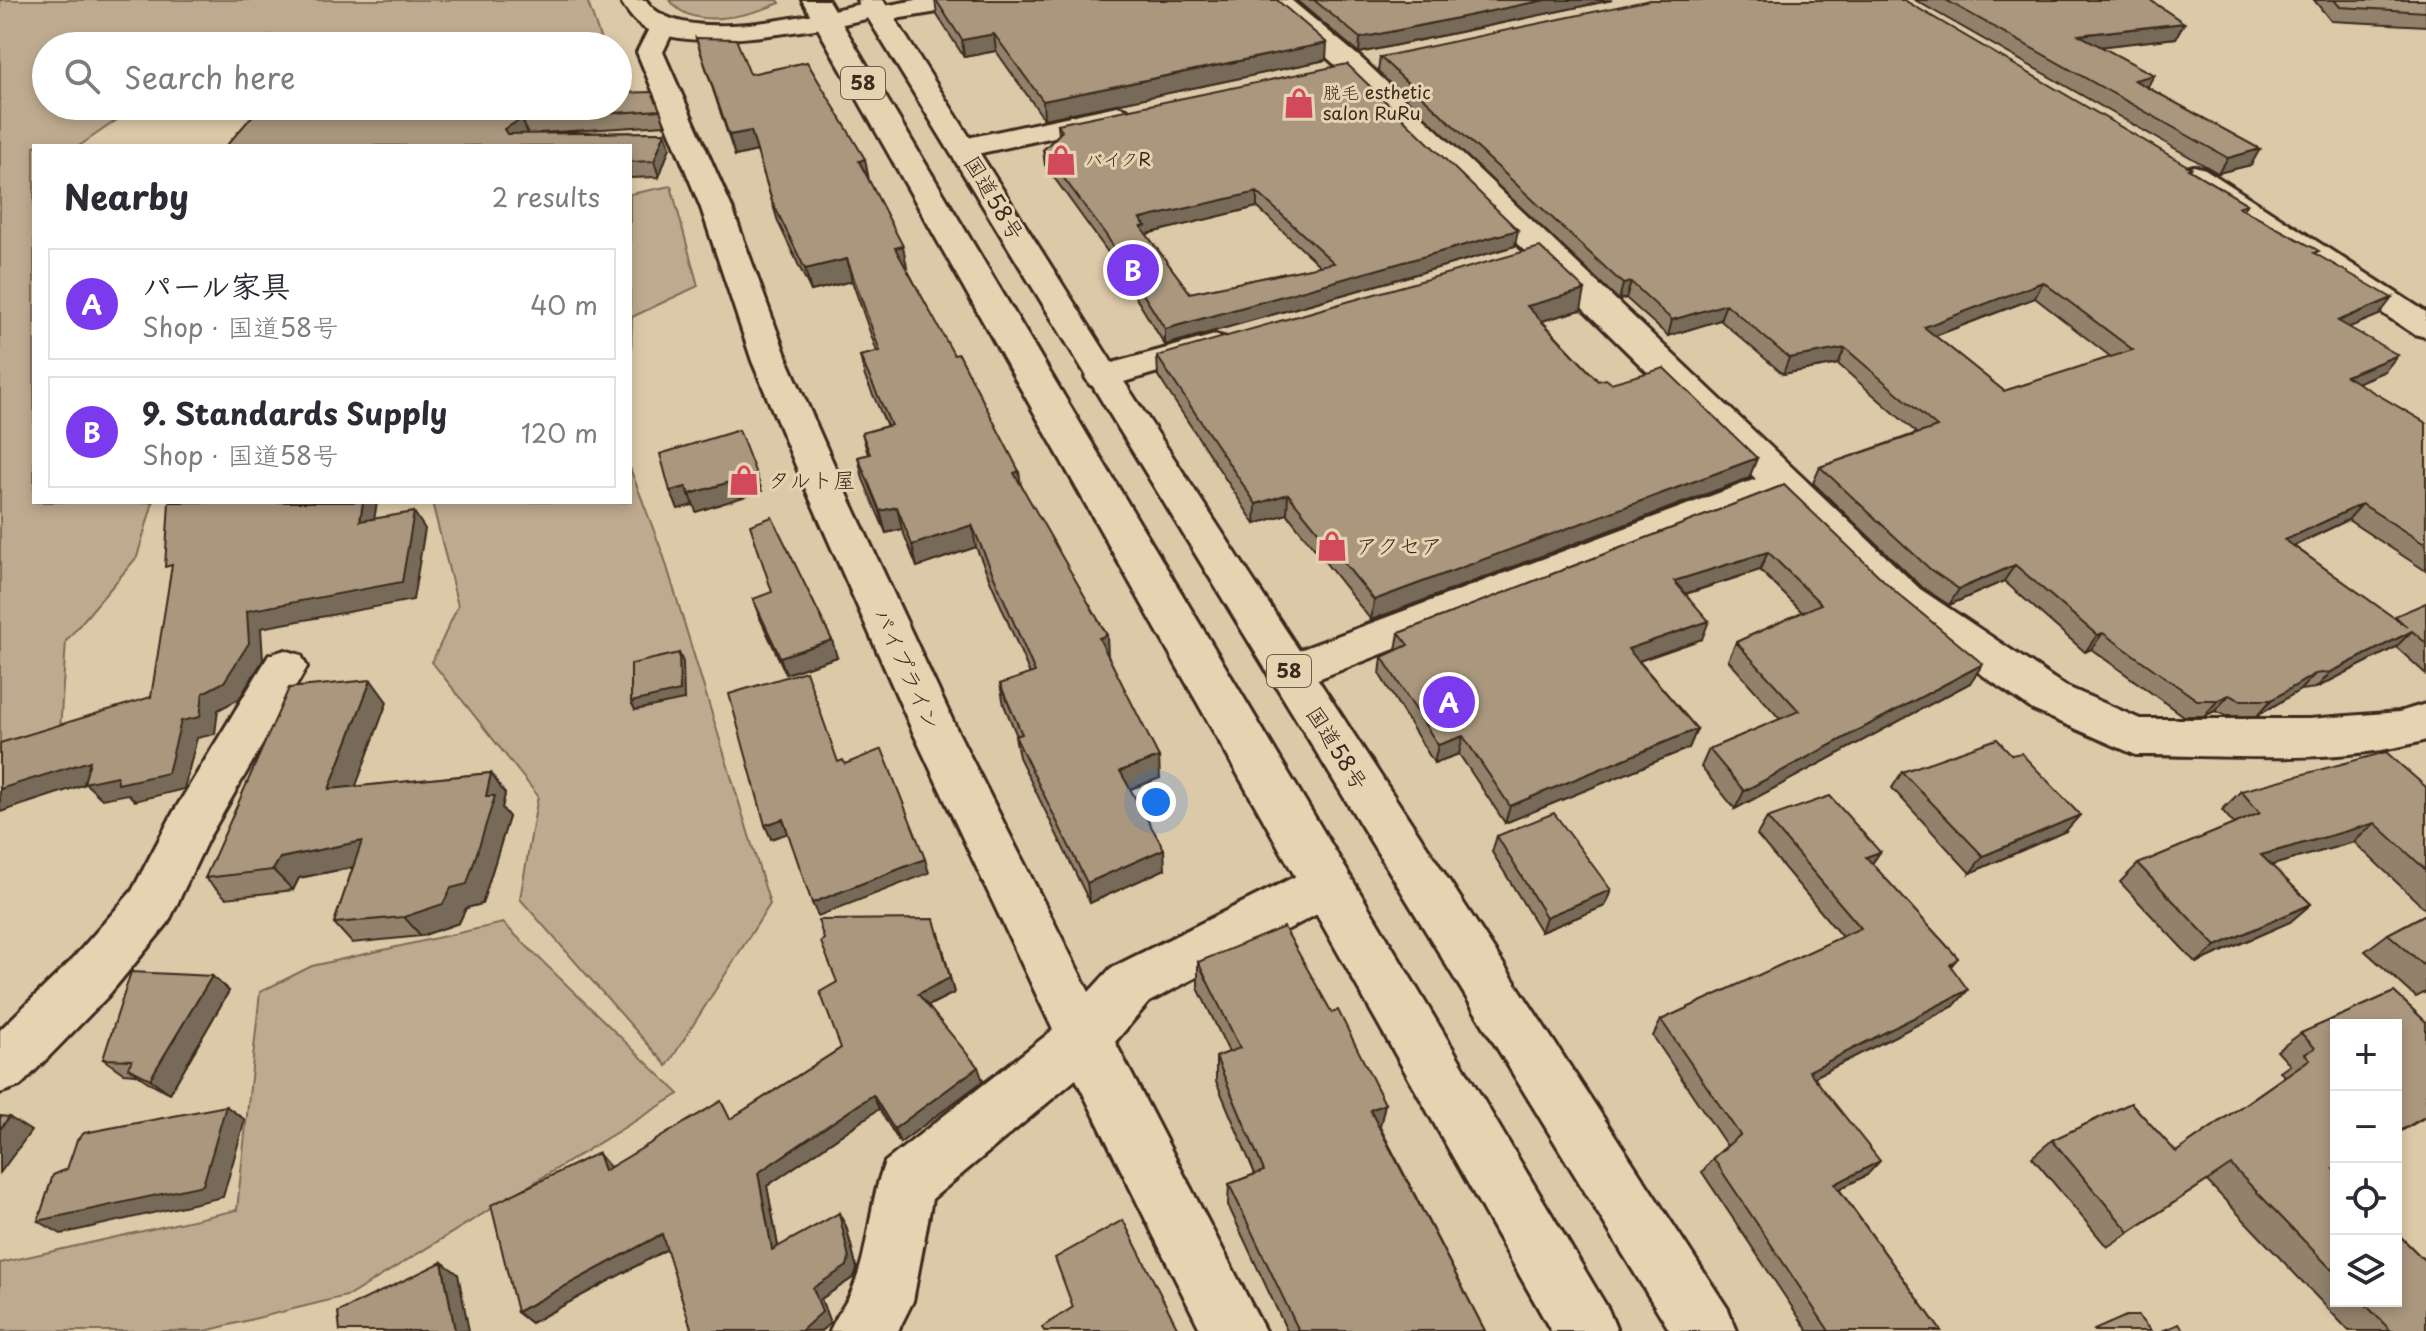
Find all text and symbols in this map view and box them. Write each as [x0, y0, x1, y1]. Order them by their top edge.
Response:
search box [32, 32, 632, 120]
icon: search [60, 54, 104, 98]
text: Search here [124, 54, 296, 99]
road number: 58 [841, 67, 885, 99]
place label: 脱毛 esthetic salon RuRu [1323, 78, 1431, 126]
shop icon: 脱毛 esthetic salon RuRu [1282, 86, 1316, 120]
shop icon: バイクR [1044, 143, 1078, 177]
place label: バイクR [1085, 145, 1151, 172]
street label: 国道58号 [957, 148, 1034, 246]
text: Nearby [64, 170, 189, 222]
text: 2 results [492, 177, 600, 216]
pin: B [1107, 240, 1159, 300]
text: パール家具 [142, 262, 291, 307]
text: A [82, 285, 102, 324]
text: 40 m [530, 285, 598, 324]
text: Shop · 国道58号 [142, 307, 338, 346]
text: 9. Standards Supply [142, 390, 447, 435]
text: B [83, 413, 101, 452]
text: 120 m [521, 413, 598, 452]
text: Shop · 国道58号 [142, 435, 338, 474]
place label: タルト屋 [768, 462, 856, 495]
shop icon: タルト屋 [727, 463, 761, 497]
place label: アクセア [1356, 528, 1443, 561]
shop icon: アクセア [1315, 529, 1349, 563]
street label: パイプライン [867, 602, 950, 735]
road number: 58 [1267, 655, 1311, 687]
pin: A [1423, 672, 1475, 732]
street label: 国道58号 [1299, 699, 1377, 796]
your location [1136, 782, 1176, 822]
map controls [2330, 1019, 2402, 1307]
button: + [2330, 1019, 2402, 1091]
button: − [2330, 1091, 2402, 1163]
button: locate [2330, 1163, 2402, 1235]
button: layers [2330, 1235, 2402, 1307]

